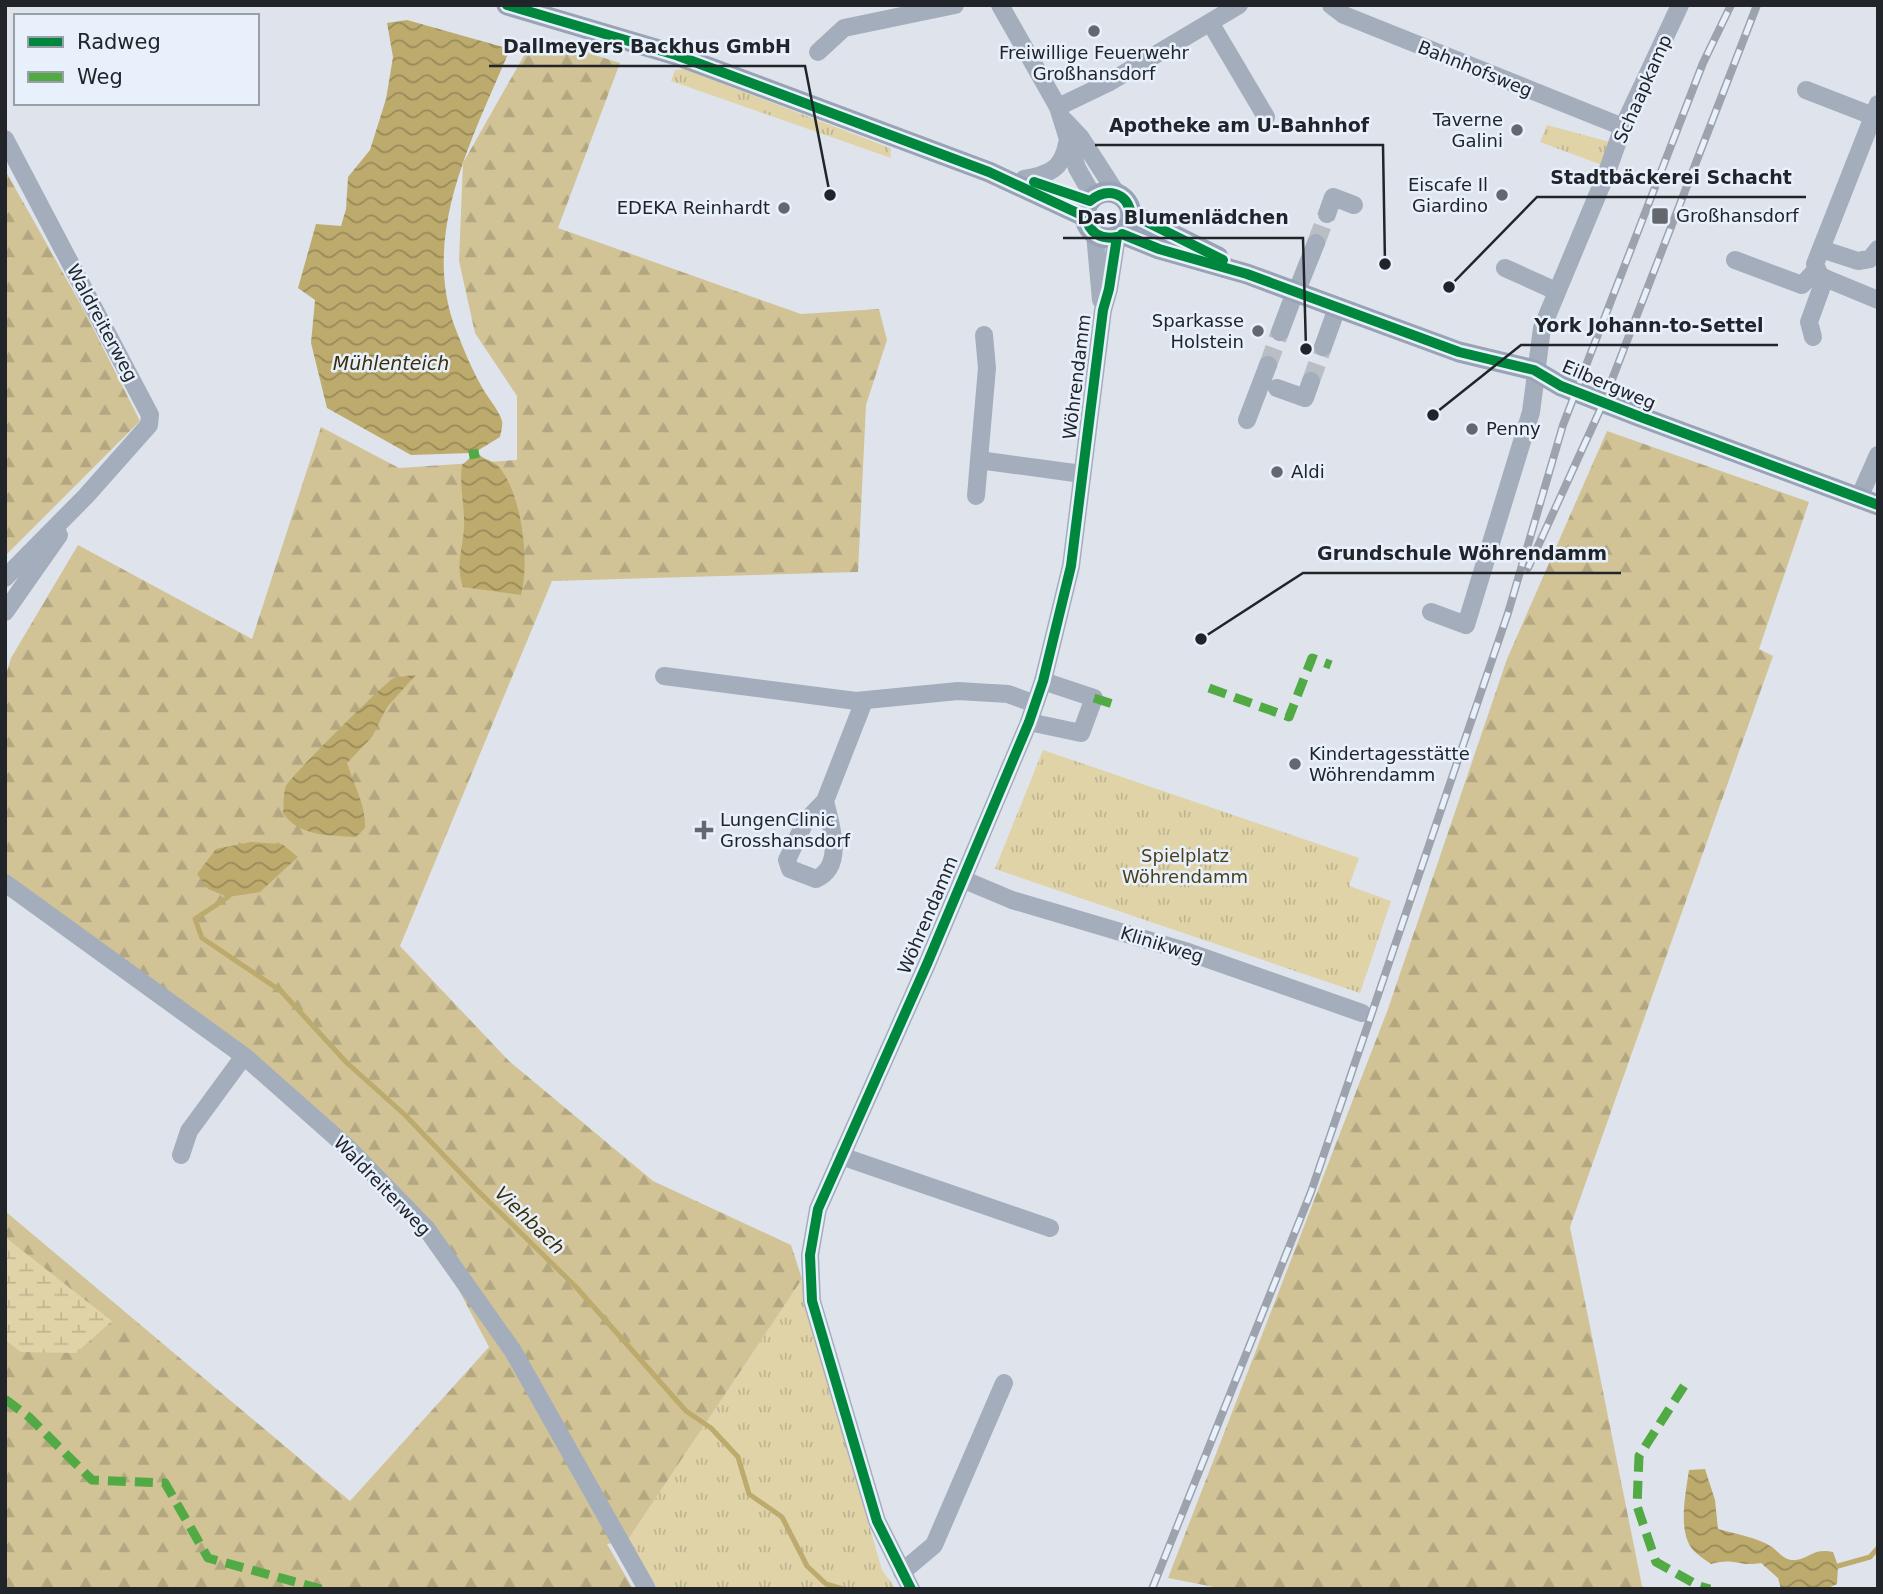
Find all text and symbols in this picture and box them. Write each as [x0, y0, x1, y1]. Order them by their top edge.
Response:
legend [14, 14, 259, 105]
marker: Freiwillige Feuerwehr Großhansdorf [1086, 23, 1102, 39]
callout: Dallmeyers Backhus GmbH [489, 26, 805, 66]
text: Radweg [77, 30, 161, 54]
street label: Schaapkamp [1609, 31, 1676, 146]
text: Dallmeyers Backhus GmbH [503, 35, 791, 57]
street label: Bahnhofsweg [1415, 36, 1535, 101]
place label: Freiwillige Feuerwehr Großhansdorf [999, 42, 1190, 84]
text: Weg [77, 65, 123, 89]
callout: Apotheke am U-Bahnhof [1095, 105, 1383, 145]
place label: Taverne Galini [1432, 109, 1503, 151]
text: Apotheke am U-Bahnhof [1109, 114, 1370, 136]
marker: Taverne Galini [1509, 122, 1525, 138]
callout: Stadtbäckerei Schacht [1537, 157, 1806, 197]
text: Stadtbäckerei Schacht [1550, 166, 1792, 188]
place label: Eiscafe Il Giardino [1408, 174, 1488, 216]
marker: Eiscafe Il Giardino [1494, 187, 1510, 203]
place label: EDEKA Reinhardt [617, 197, 770, 218]
callout: Das Blumenlädchen [1063, 198, 1303, 238]
marker: EDEKA Reinhardt [776, 200, 792, 216]
place label: Großhansdorf [1676, 205, 1799, 226]
text: Das Blumenlädchen [1077, 206, 1289, 228]
marker: Großhansdorf [1650, 206, 1670, 226]
street label: Waldreiterweg [63, 260, 142, 385]
callout: York Johann-to-Settel [1521, 305, 1778, 345]
place label: Sparkasse Holstein [1152, 310, 1244, 352]
street label: Wöhrendamm [1058, 313, 1095, 441]
text: York Johann-to-Settel [1533, 314, 1764, 336]
marker: Sparkasse Holstein [1250, 323, 1266, 339]
water label: Mühlenteich [333, 352, 449, 374]
street label: Eilbergweg [1559, 355, 1659, 414]
place label: Penny [1486, 418, 1541, 439]
marker: Penny [1464, 421, 1480, 437]
place label: Aldi [1291, 461, 1325, 482]
marker: Aldi [1269, 464, 1285, 480]
callout: Grundschule Wöhrendamm [1303, 533, 1621, 573]
text: Grundschule Wöhrendamm [1317, 542, 1607, 564]
place label: Kindertagesstätte Wöhrendamm [1309, 743, 1470, 785]
marker: Kindertagesstätte Wöhrendamm [1287, 756, 1303, 772]
place label: LungenClinic Grosshansdorf [720, 809, 851, 851]
marker: LungenClinic Grosshansdorf [694, 820, 714, 840]
park label: Spielplatz Wöhrendamm [1122, 845, 1248, 887]
street label: Wöhrendamm [893, 853, 962, 977]
street label: Klinikweg [1118, 922, 1206, 967]
street label: Waldreiterweg [330, 1132, 435, 1240]
water label: Viehbach [491, 1181, 569, 1259]

